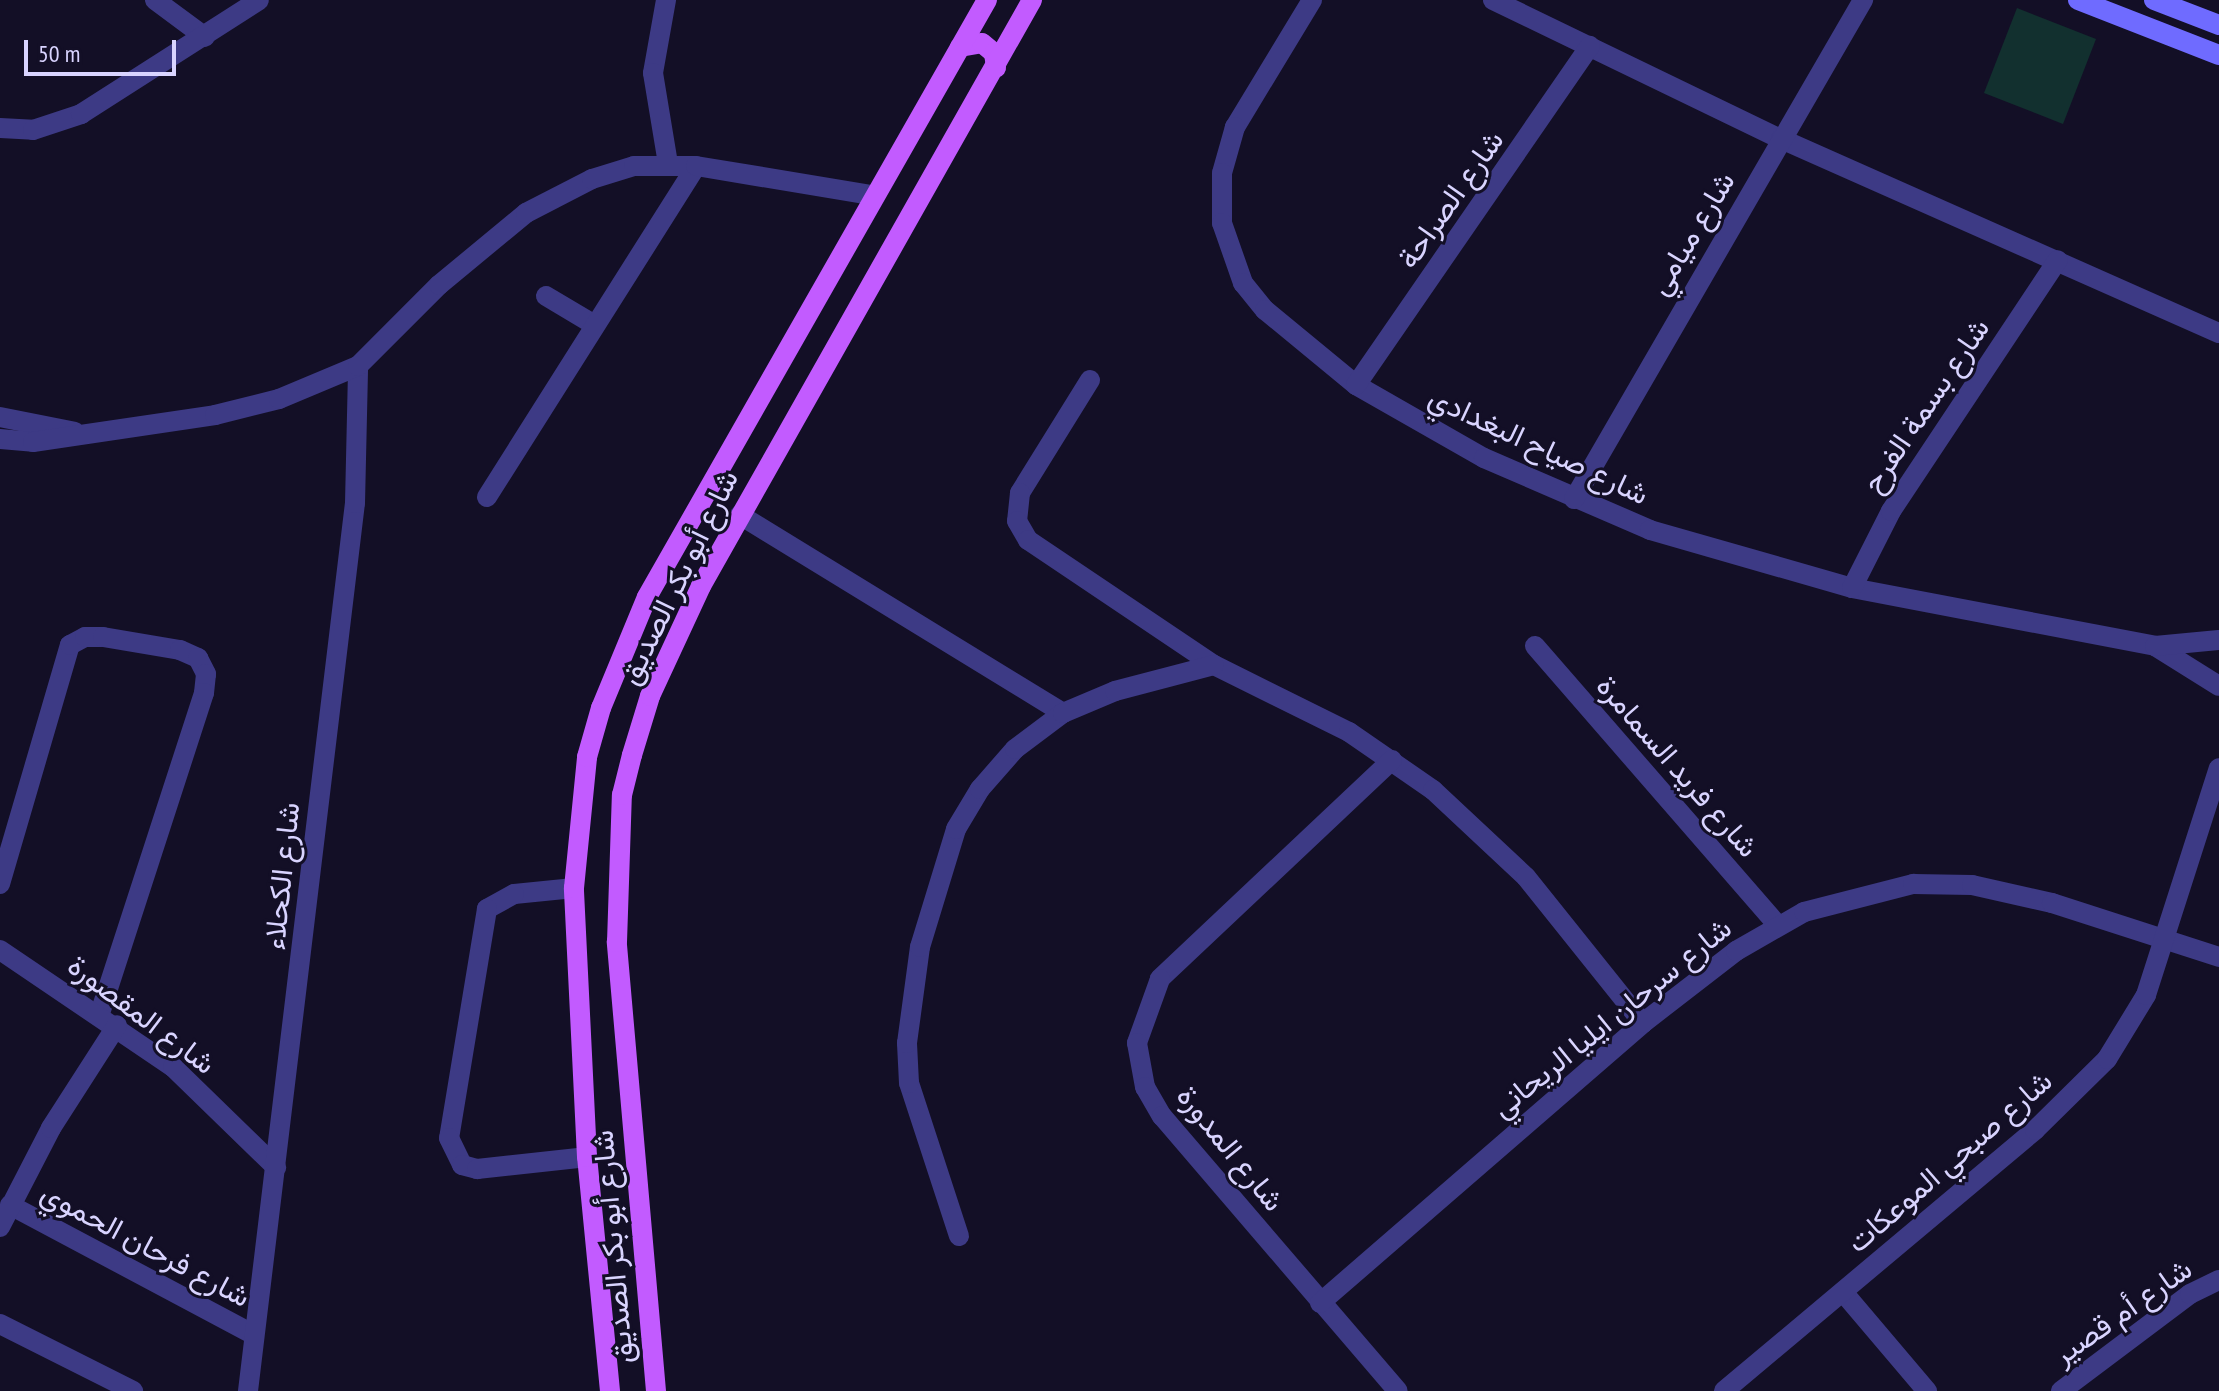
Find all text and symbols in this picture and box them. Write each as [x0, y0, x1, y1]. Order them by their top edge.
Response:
scale bar [28, 24, 180, 74]
text: 50 m [38, 38, 80, 69]
street label: شارع الصراحة [1389, 123, 1511, 275]
street label: شارع ميامي [1640, 165, 1742, 301]
street label: شارع بسمة الفرح [1854, 311, 1996, 499]
street label: شارع صياح البغدادي [1423, 378, 1655, 512]
street label: شارع أبو بكر الصديق [610, 464, 746, 690]
street label: شارع فريد السمامرة [1589, 668, 1767, 864]
street label: شارع الكحلاء [255, 800, 307, 952]
street label: شارع سرحان ايليا الريحاني [1484, 909, 1738, 1125]
street label: شارع المقصورة [61, 947, 223, 1081]
street label: شارع صبحي الموعكات [1839, 1062, 2059, 1260]
street label: شارع المدورة [1170, 1078, 1292, 1218]
street label: شارع أبو بكر الصديق [584, 1129, 640, 1365]
street label: شارع فرحان الحموي [35, 1174, 257, 1314]
street label: شارع أم قصير [2046, 1250, 2198, 1372]

